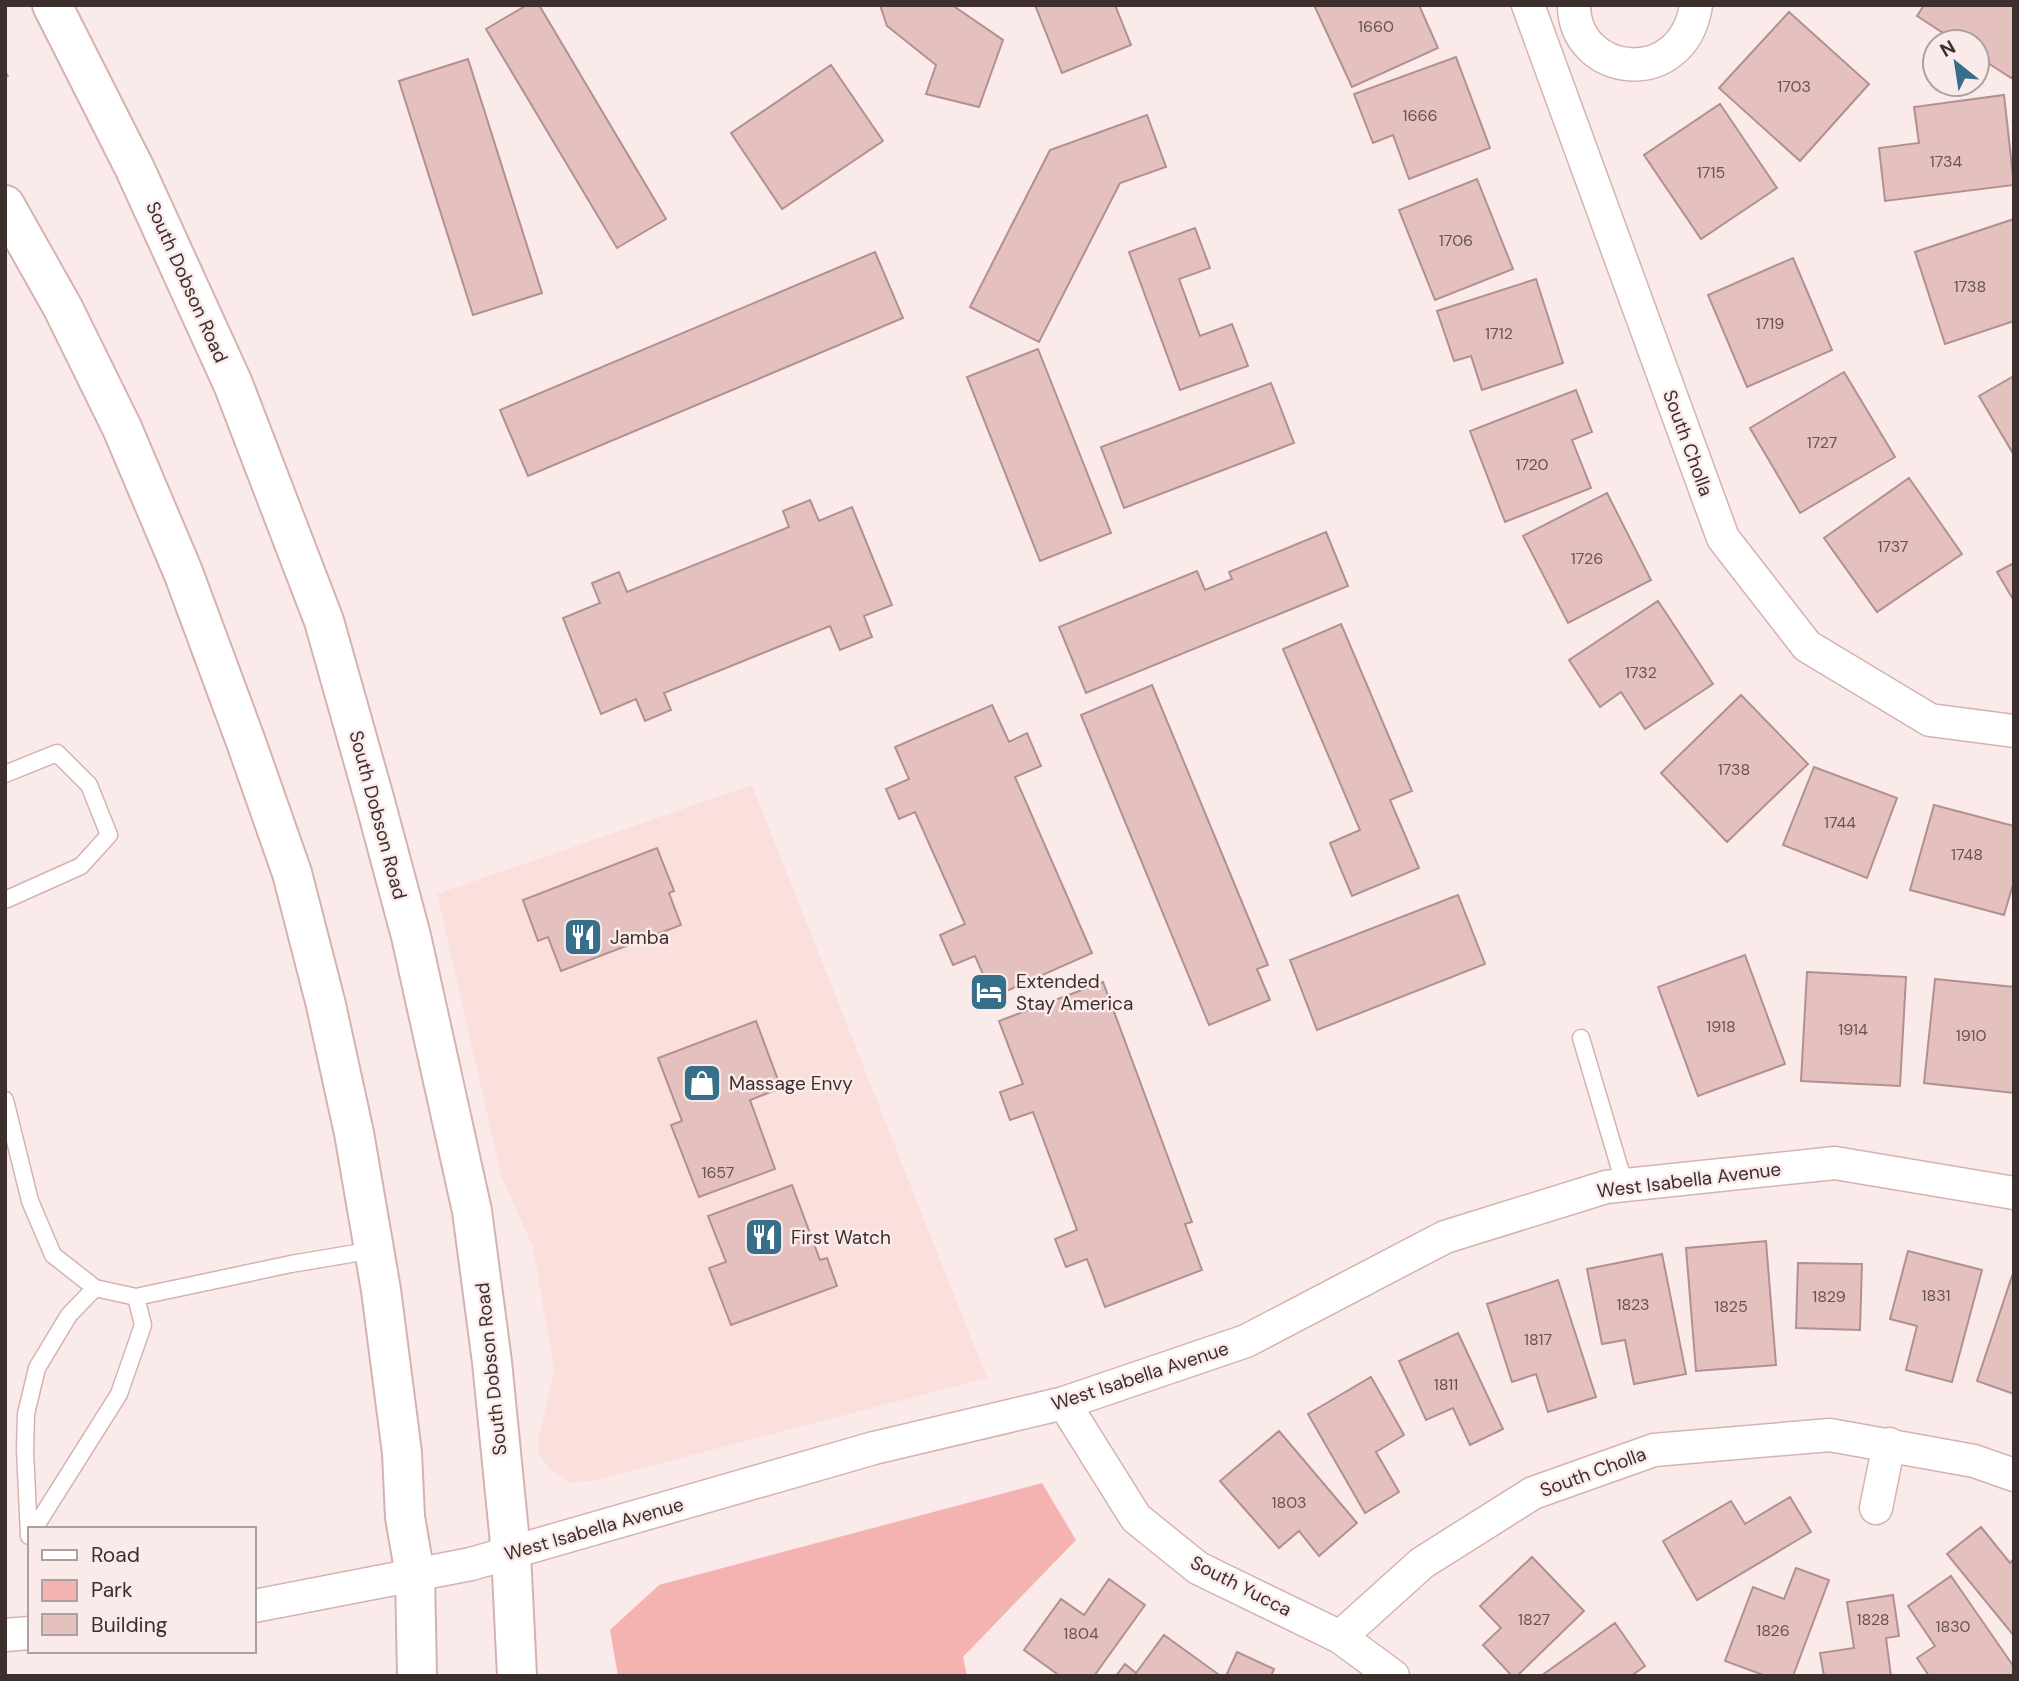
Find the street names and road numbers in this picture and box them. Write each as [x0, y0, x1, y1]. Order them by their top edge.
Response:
street label: South Dobson Road [140, 198, 234, 366]
street label: South Cholla [1657, 386, 1719, 500]
street label: South Dobson Road [343, 728, 413, 902]
street label: West Isabella Avenue [1596, 1156, 1782, 1204]
street label: South Dobson Road [469, 1281, 513, 1457]
street label: West Isabella Avenue [1048, 1335, 1232, 1417]
street label: South Cholla [1536, 1441, 1650, 1503]
street label: West Isabella Avenue [502, 1491, 686, 1567]
street label: South Yucca [1186, 1550, 1296, 1622]

